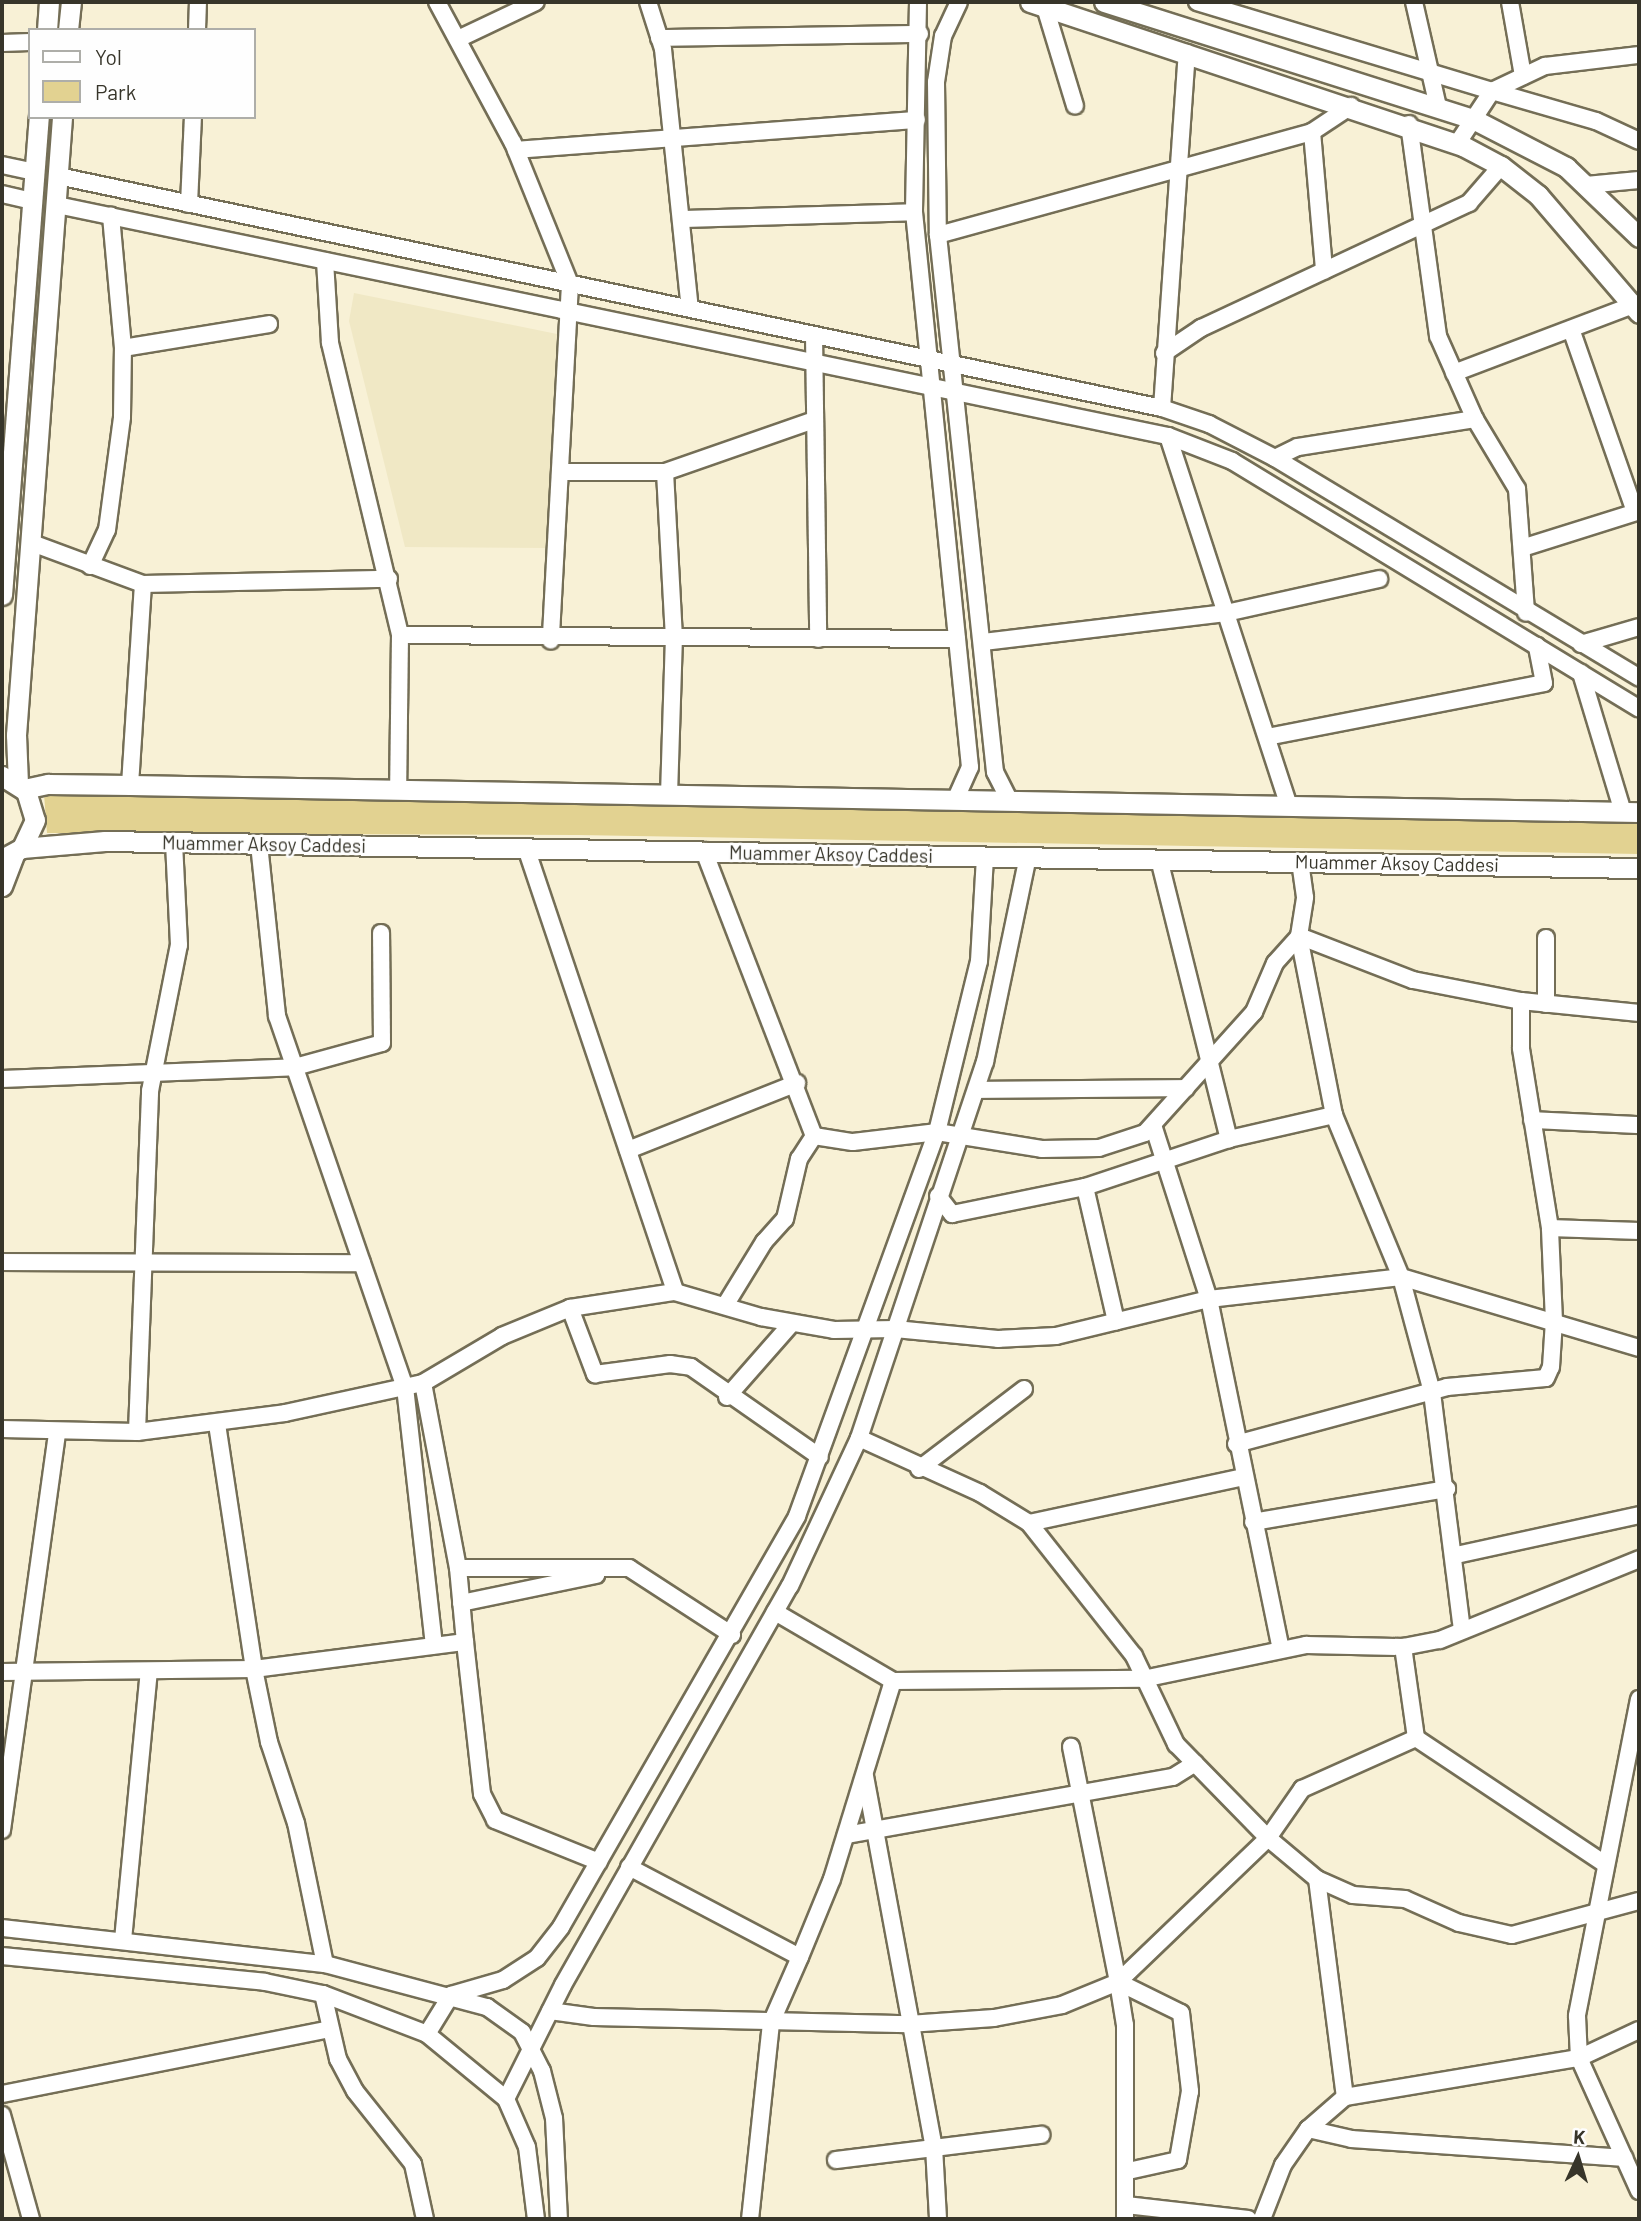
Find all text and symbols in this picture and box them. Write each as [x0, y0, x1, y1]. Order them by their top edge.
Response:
legend [28, 28, 256, 119]
text: Yol [95, 44, 122, 69]
text: Park [95, 79, 136, 104]
street label: Muammer Aksoy Caddesi [162, 831, 366, 857]
street label: Muammer Aksoy Caddesi [729, 841, 933, 867]
street label: Muammer Aksoy Caddesi [1295, 850, 1499, 876]
north arrow [1543, 2123, 1613, 2193]
text: K [1573, 2125, 1586, 2148]

